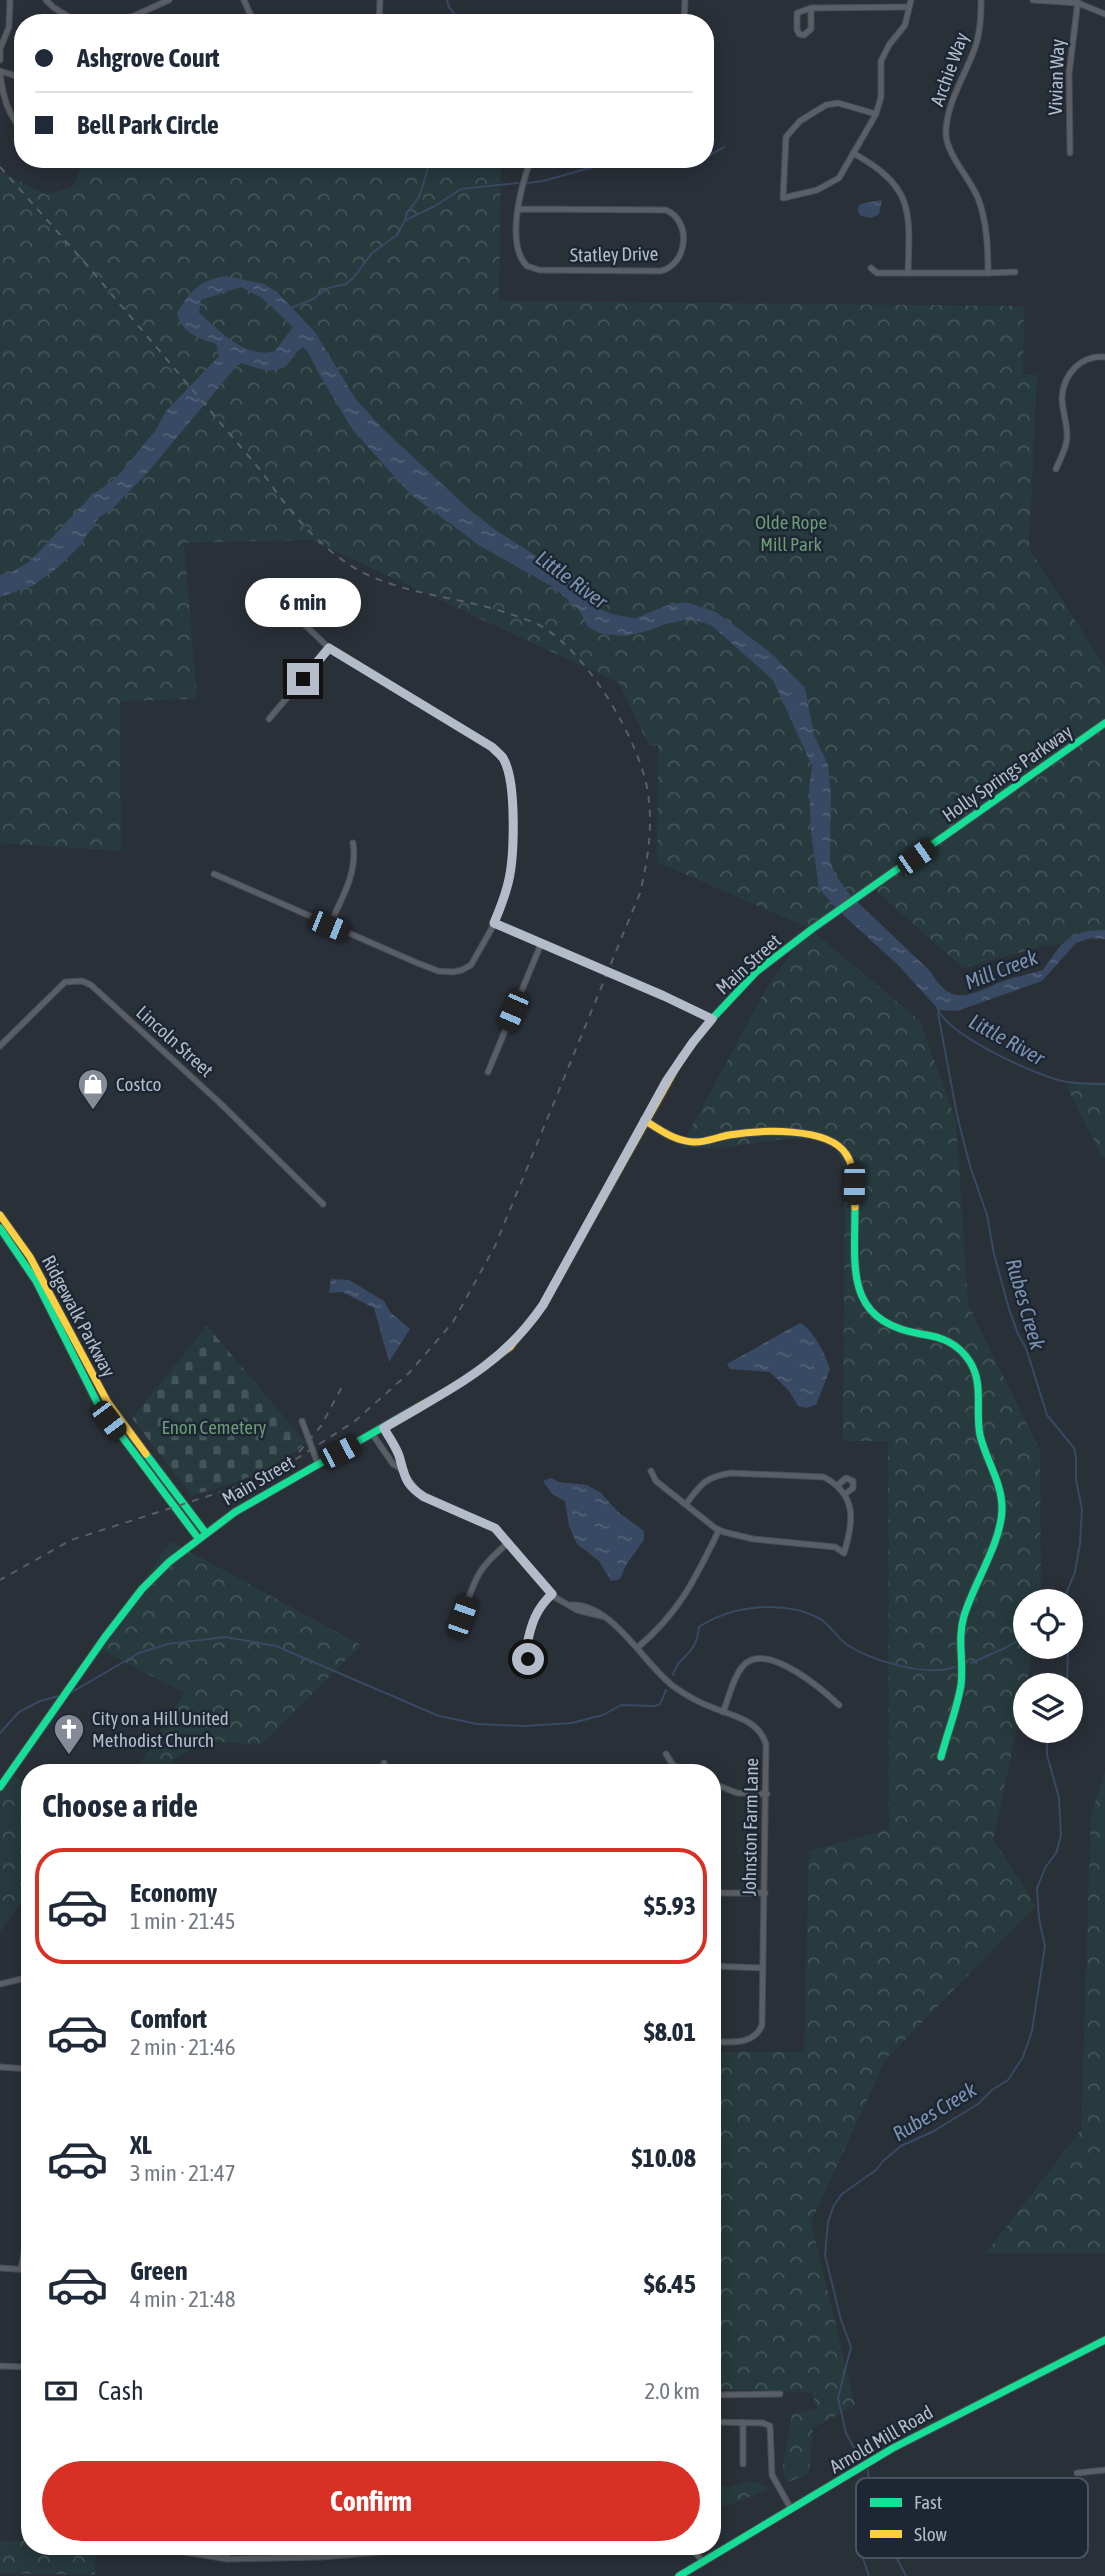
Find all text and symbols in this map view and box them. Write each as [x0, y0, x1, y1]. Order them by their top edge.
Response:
street label: Archie Way [926, 29, 972, 109]
street label: Vivian Way [1044, 38, 1068, 116]
text: Ashgrove Court [77, 43, 220, 73]
text: Bell Park Circle [77, 110, 219, 140]
street label: Statley Drive [570, 242, 658, 266]
park label: Olde Rope Mill Park [755, 511, 827, 555]
water label: Little River [532, 545, 613, 613]
callout: 6 min [245, 578, 361, 626]
text: 6 min [280, 589, 326, 615]
route end [287, 663, 319, 695]
street label: Holly Springs Parkway [938, 720, 1076, 826]
car [893, 836, 940, 878]
car [306, 908, 353, 944]
street label: Main Street [711, 929, 785, 999]
water label: Mill Creek [961, 944, 1041, 994]
car [496, 988, 531, 1034]
street label: Lincoln Street [132, 1001, 218, 1081]
water label: Little River [965, 1009, 1049, 1070]
shop icon: Costco [76, 1067, 110, 1111]
place label: Costco [116, 1073, 161, 1095]
car [844, 1163, 865, 1205]
street label: Ridgewalk Parkway [38, 1251, 120, 1381]
water label: Rubes Creek [1002, 1256, 1051, 1353]
car [88, 1397, 131, 1443]
park label: Enon Cemetery [162, 1416, 267, 1438]
car [317, 1433, 364, 1471]
street label: Main Street [218, 1451, 298, 1509]
map controls [1013, 1589, 1083, 1743]
button: locate [1013, 1589, 1083, 1659]
car [446, 1594, 479, 1640]
route start [512, 1643, 544, 1675]
button: layers [1013, 1673, 1083, 1743]
place label: City on a Hill United Methodist Church [92, 1707, 229, 1751]
church icon: City on a Hill United Methodist Church [52, 1712, 86, 1756]
street label: Johnston Farm Lane [738, 1758, 762, 1896]
text: Choose a ride [42, 1787, 198, 1824]
icon: car [46, 1875, 109, 1938]
text: Economy [130, 1878, 217, 1908]
text: $5.93 [644, 1891, 696, 1921]
text: 1 min · 21:45 [130, 1908, 236, 1934]
icon: car [46, 2001, 109, 2064]
text: Comfort [130, 2004, 207, 2034]
text: $8.01 [644, 2017, 696, 2047]
text: 2 min · 21:46 [130, 2034, 236, 2060]
water label: Rubes Creek [888, 2076, 981, 2145]
icon: car [46, 2127, 109, 2190]
text: XL [130, 2130, 152, 2160]
text: $10.08 [632, 2143, 696, 2173]
text: 3 min · 21:47 [130, 2160, 236, 2186]
icon: car [46, 2253, 109, 2316]
text: Green [130, 2256, 188, 2286]
text: $6.45 [644, 2269, 696, 2299]
text: 4 min · 21:48 [130, 2286, 236, 2312]
icon: cash [42, 2372, 80, 2410]
text: Cash [98, 2376, 144, 2406]
text: 2.0 km [644, 2378, 700, 2404]
street label: Arnold Mill Road [825, 2401, 937, 2477]
button: Confirm [42, 2461, 700, 2541]
legend [856, 2478, 1088, 2558]
text: Fast [914, 2491, 942, 2513]
text: Slow [914, 2523, 948, 2545]

